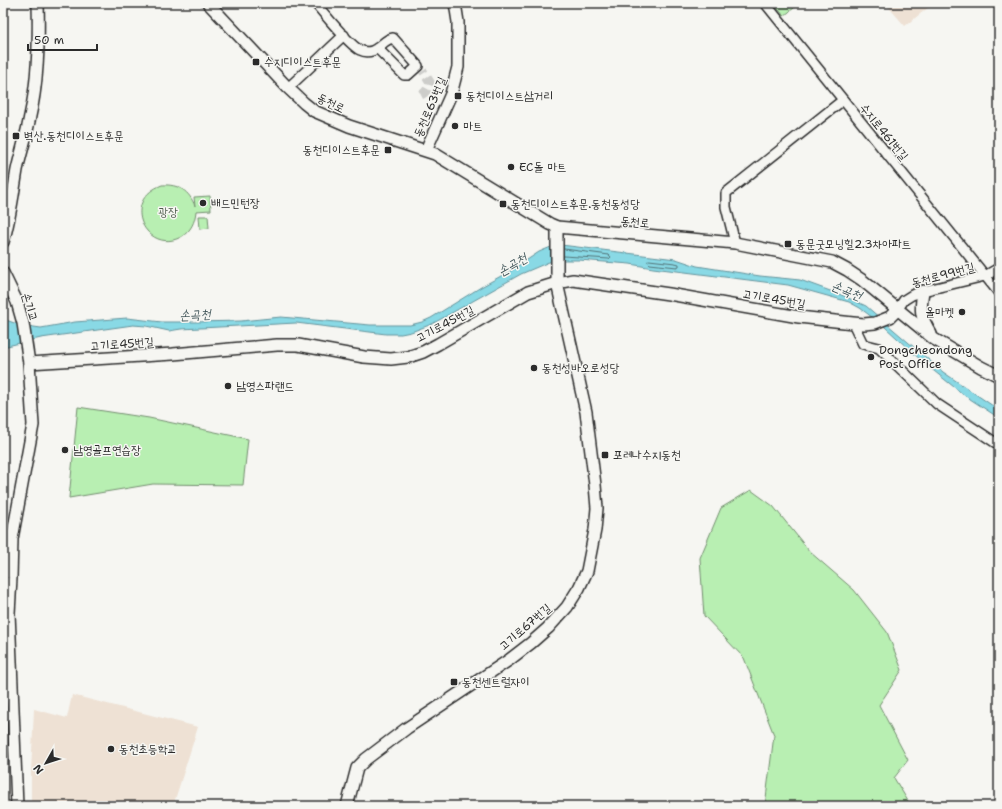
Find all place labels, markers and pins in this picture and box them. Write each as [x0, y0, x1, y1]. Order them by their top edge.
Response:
place label: 수지디이스트후문 [264, 54, 341, 70]
marker: 수지디이스트후문 [251, 57, 261, 67]
place label: 동천디이스트삼거리 [466, 88, 553, 104]
marker: 동천디이스트삼거리 [453, 91, 463, 101]
place label: 마트 [463, 118, 482, 134]
marker: 마트 [450, 121, 460, 131]
place label: 벽산.동천디이스트후문 [24, 128, 124, 144]
marker: 벽산.동천디이스트후문 [11, 131, 21, 141]
place label: 동천디이스트후문 [303, 142, 380, 158]
marker: 동천디이스트후문 [383, 145, 393, 155]
place label: EC돌 마트 [519, 159, 567, 175]
marker: EC돌 마트 [506, 162, 516, 172]
place label: 배드민턴장 [211, 195, 260, 211]
place label: 동천디이스트후문.동천동성당 [511, 196, 640, 212]
marker: 배드민턴장 [198, 198, 208, 208]
marker: 동천디이스트후문.동천동성당 [498, 199, 508, 209]
place label: 동문굿모닝힐2.3차아파트 [796, 236, 911, 252]
marker: 동문굿모닝힐2.3차아파트 [783, 239, 793, 249]
place label: 올마켓 [925, 304, 954, 320]
marker: 올마켓 [957, 307, 967, 317]
place label: Dongcheondong Post Office [879, 342, 972, 372]
marker: Dongcheondong Post Office [866, 352, 876, 362]
place label: 동천성바오로성당 [542, 360, 620, 376]
marker: 동천성바오로성당 [529, 363, 539, 373]
place label: 남영스파랜드 [236, 378, 294, 394]
marker: 남영스파랜드 [223, 381, 233, 391]
place label: 남영골프연습장 [73, 442, 141, 458]
marker: 남영골프연습장 [60, 445, 70, 455]
place label: 포레나수지동천 [613, 447, 681, 463]
marker: 포레나수지동천 [600, 450, 610, 460]
place label: 동천센트럴자이 [462, 674, 530, 690]
marker: 동천센트럴자이 [449, 677, 459, 687]
place label: 동천초등학교 [119, 741, 177, 757]
marker: 동천초등학교 [106, 744, 116, 754]

